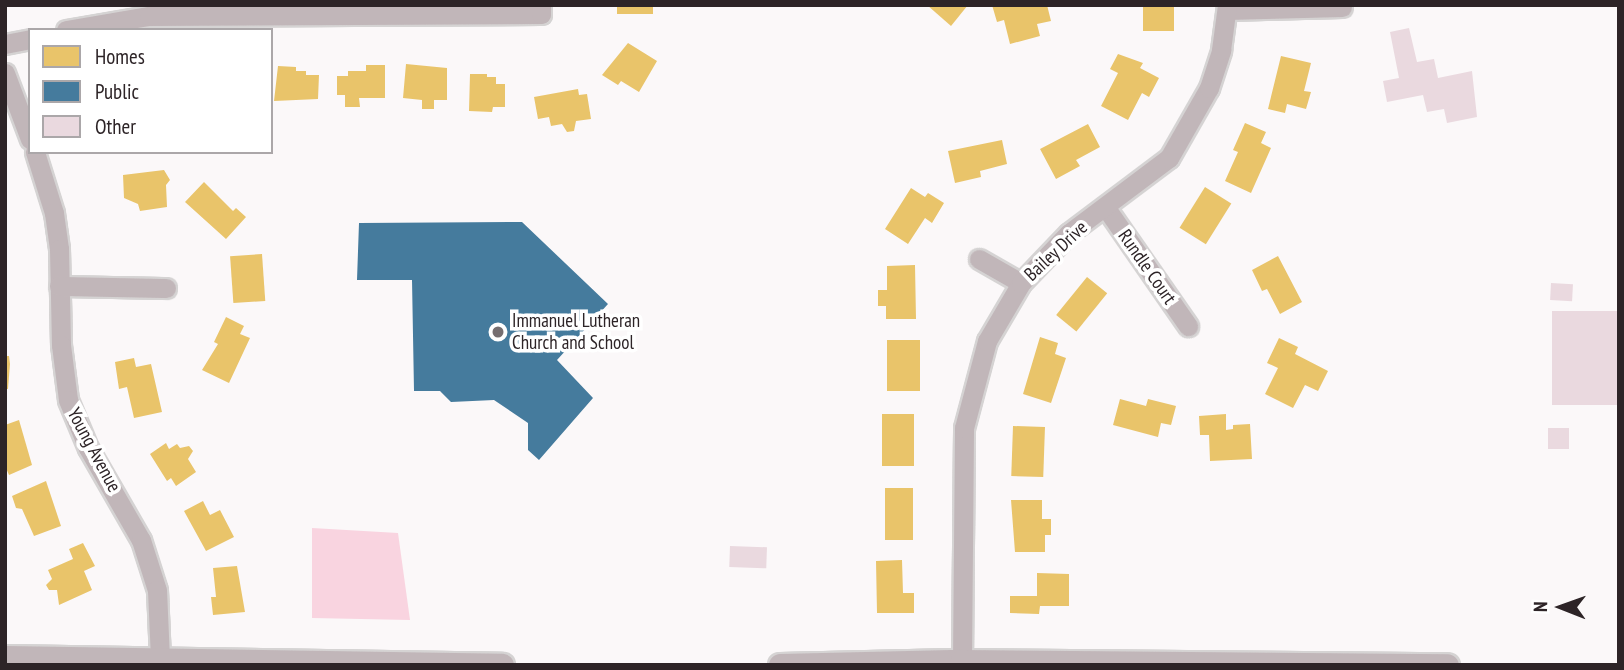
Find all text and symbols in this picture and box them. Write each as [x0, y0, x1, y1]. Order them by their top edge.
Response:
legend [28, 28, 273, 154]
text: Homes [95, 43, 145, 70]
text: Public [95, 78, 139, 105]
text: Other [95, 113, 136, 140]
street label: Bailey Drive [1020, 216, 1092, 286]
street label: Rundle Court [1113, 225, 1181, 309]
place label: Immanuel Lutheran Church and School [512, 310, 640, 354]
marker: Immanuel Lutheran Church and School [490, 324, 506, 340]
street label: Young Avenue [62, 404, 126, 496]
north arrow [1526, 572, 1596, 642]
text: N [1528, 601, 1552, 612]

